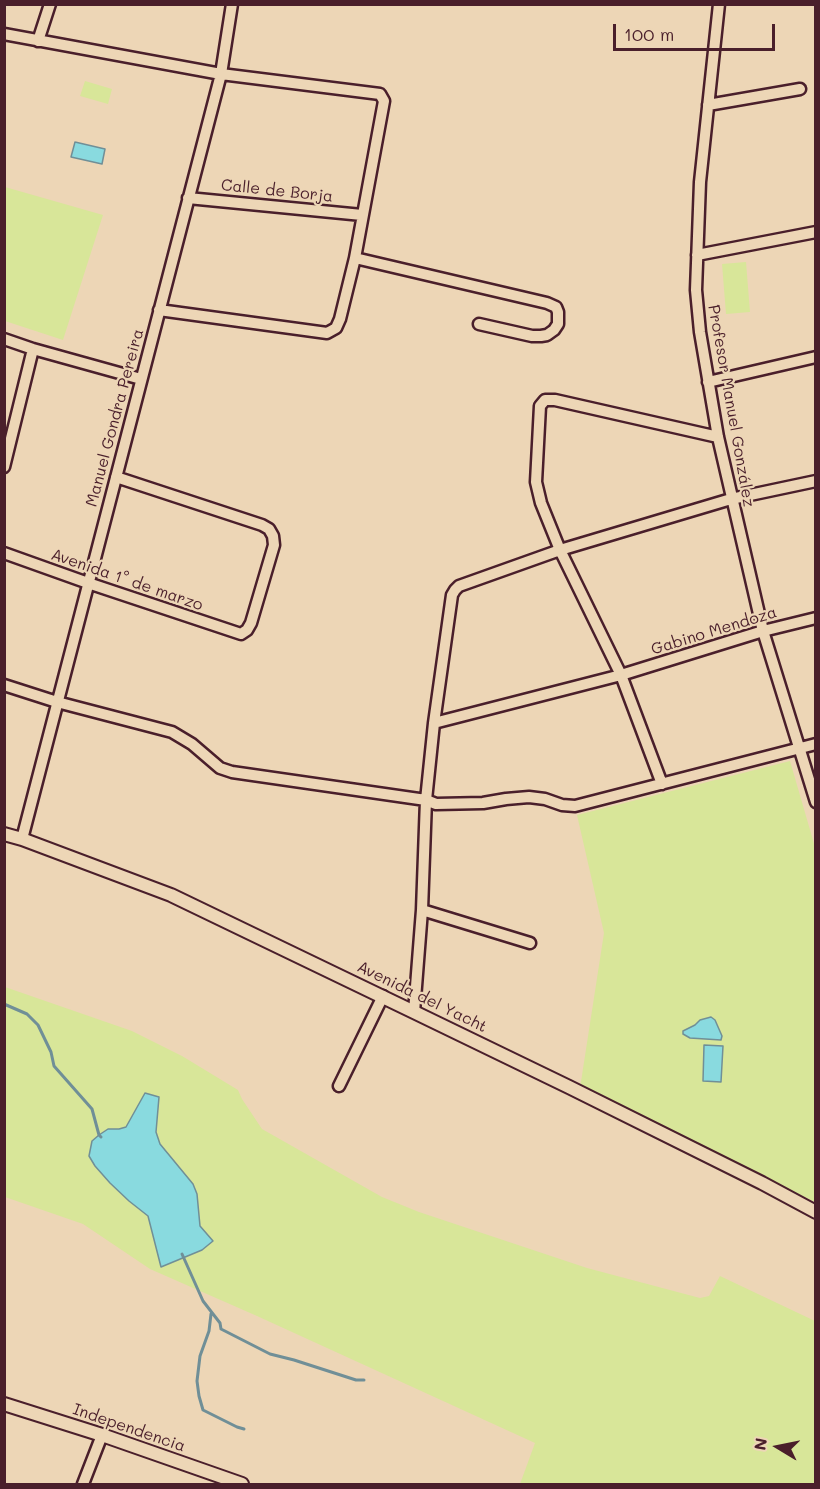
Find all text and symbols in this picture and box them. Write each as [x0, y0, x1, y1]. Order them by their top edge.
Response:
scale bar [616, 12, 778, 50]
text: 100 m [624, 22, 674, 46]
street label: Calle de Borja [220, 176, 334, 206]
street label: Profesor Manuel González [704, 303, 758, 509]
street label: Manuel Gondra Pereira [82, 327, 148, 509]
street label: Avenida 1° de marzo [48, 545, 206, 615]
street label: Gabino Mendoza [649, 603, 779, 659]
street label: Avenida del Yacht [354, 957, 490, 1037]
street label: Independencia [70, 1400, 188, 1456]
north arrow [748, 1417, 808, 1477]
text: N [748, 1436, 771, 1452]

